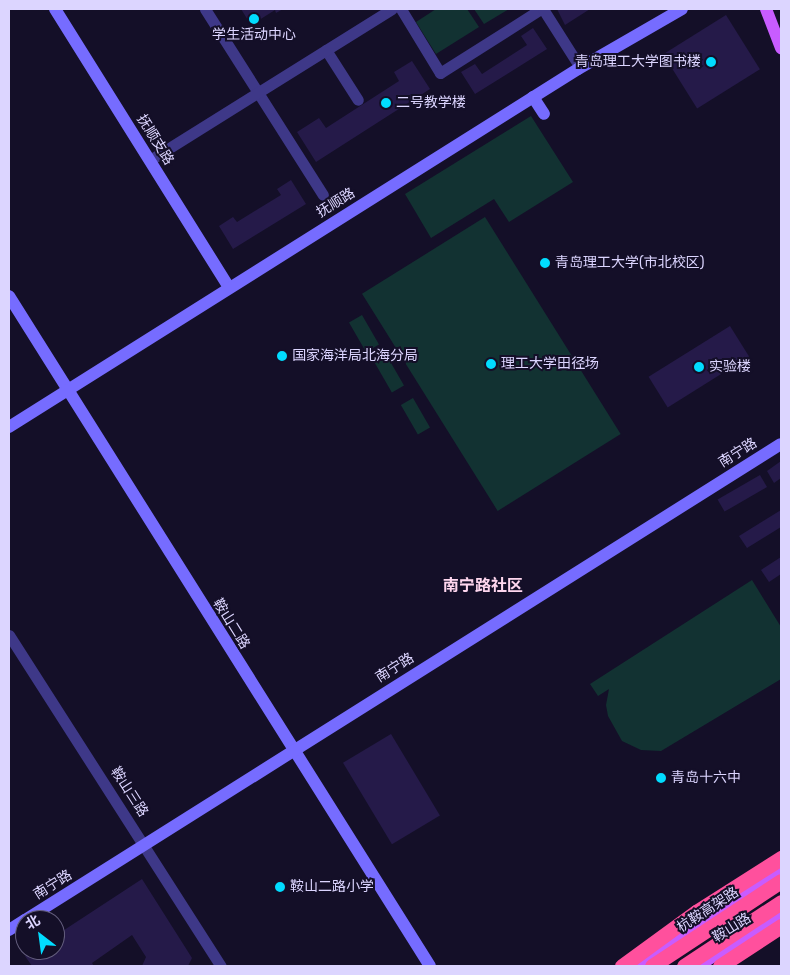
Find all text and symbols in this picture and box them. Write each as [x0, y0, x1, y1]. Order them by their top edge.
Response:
marker: 学生活动中心 [248, 13, 260, 25]
place label: 学生活动中心 [212, 27, 296, 43]
place label: 青岛理工大学图书楼 [575, 54, 701, 70]
marker: 青岛理工大学图书楼 [705, 56, 717, 68]
place label: 二号教学楼 [396, 95, 466, 111]
marker: 二号教学楼 [380, 97, 392, 109]
street label: 抚顺支路 [133, 112, 177, 168]
street label: 抚顺路 [314, 185, 358, 221]
place label: 青岛理工大学(市北校区) [555, 255, 704, 271]
marker: 青岛理工大学(市北校区) [539, 257, 551, 269]
place label: 国家海洋局北海分局 [292, 348, 418, 364]
marker: 国家海洋局北海分局 [276, 350, 288, 362]
place label: 理工大学田径场 [501, 356, 599, 372]
marker: 理工大学田径场 [485, 358, 497, 370]
place label: 实验楼 [709, 359, 751, 375]
marker: 实验楼 [693, 361, 705, 373]
street label: 南宁路 [716, 435, 760, 471]
district label: 南宁路社区 [443, 576, 523, 596]
street label: 鞍山二路 [209, 596, 253, 652]
street label: 南宁路 [373, 650, 417, 686]
street label: 鞍山三路 [107, 764, 151, 820]
place label: 青岛十六中 [671, 770, 741, 786]
marker: 青岛十六中 [655, 772, 667, 784]
street label: 南宁路 [31, 867, 75, 903]
place label: 鞍山二路小学 [290, 879, 374, 895]
marker: 鞍山二路小学 [274, 881, 286, 893]
street label: 杭鞍高架路 [674, 884, 742, 936]
north arrow [15, 910, 65, 960]
street label: 鞍山路 [710, 910, 754, 946]
text: 北 [22, 912, 43, 933]

